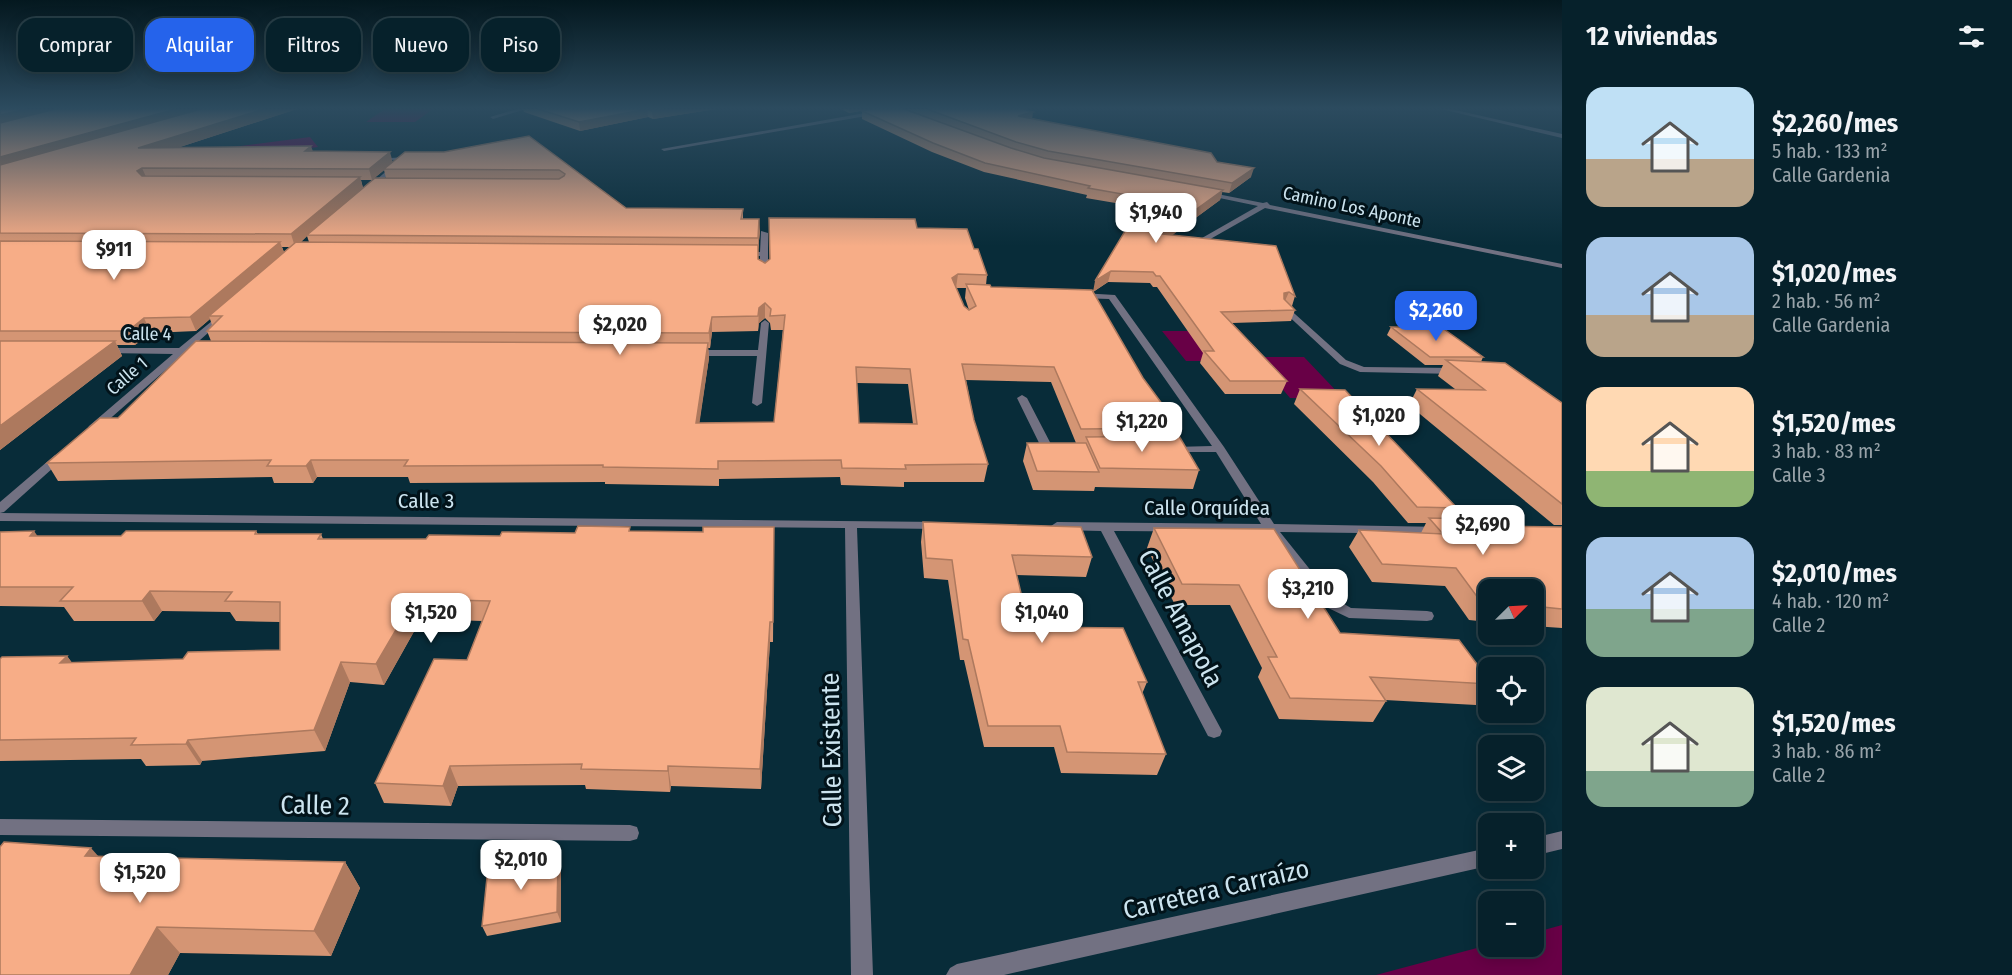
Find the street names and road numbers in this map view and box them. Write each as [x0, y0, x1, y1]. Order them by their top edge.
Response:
street label: Camino Los Aponte [1281, 182, 1423, 232]
street label: Calle 4 [122, 323, 172, 345]
street label: Calle 1 [102, 352, 152, 400]
street label: Calle 3 [398, 488, 454, 514]
street label: Calle Orquídea [1144, 495, 1270, 521]
street label: Calle Amapola [1131, 544, 1230, 692]
street label: Calle Existente [815, 672, 848, 828]
street label: Calle 2 [280, 789, 350, 822]
street label: Carretera Carraízo [1120, 853, 1312, 926]

